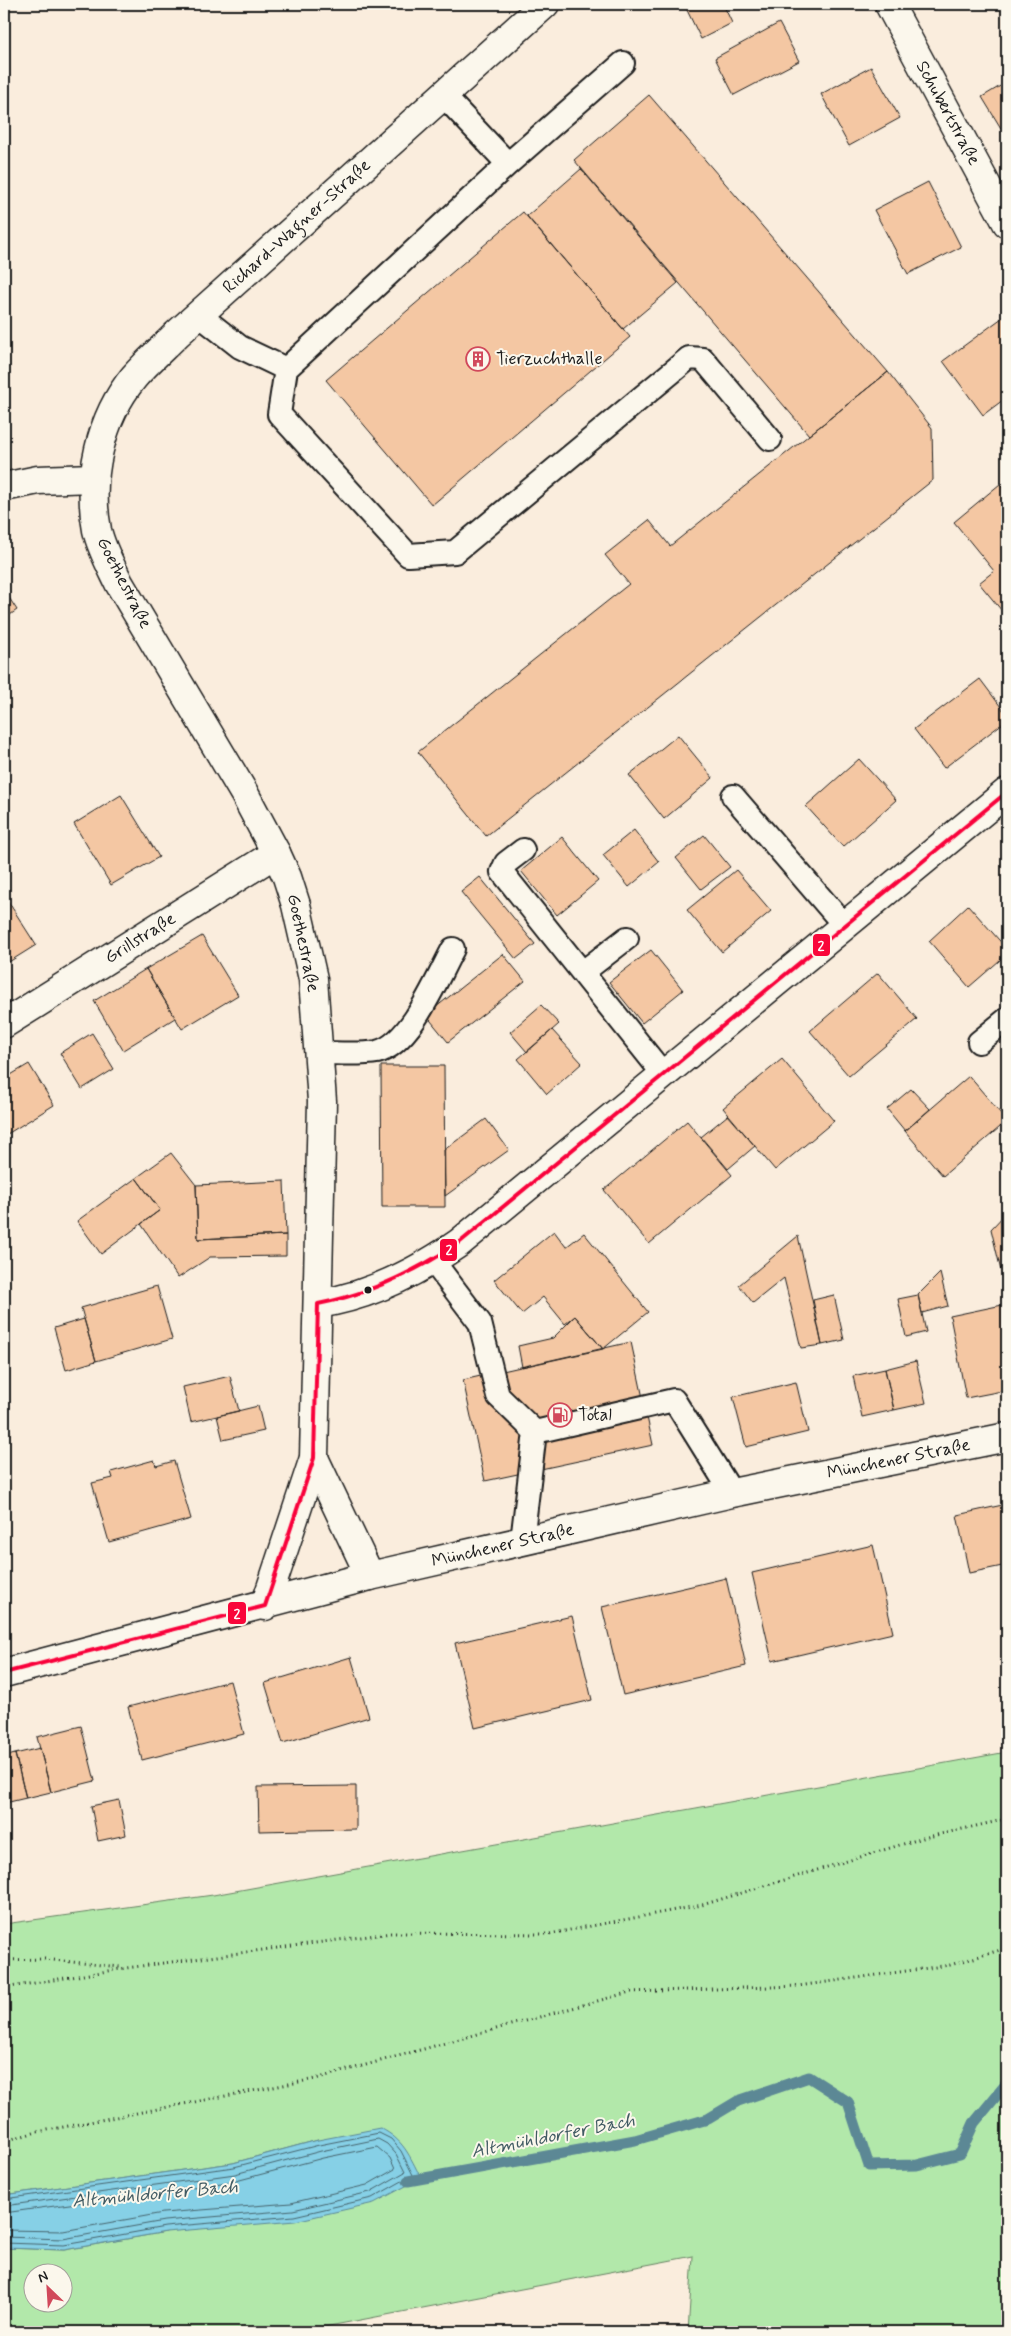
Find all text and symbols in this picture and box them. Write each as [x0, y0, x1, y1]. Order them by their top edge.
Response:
street label: Schubertstraße [910, 57, 986, 170]
street label: Richard-Wagner-Straße [218, 154, 376, 299]
building icon: Tierzuchthalle [465, 346, 491, 372]
place label: Tierzuchthalle [496, 347, 603, 371]
street label: Goethestraße [91, 533, 157, 633]
street label: Goethestraße [281, 892, 325, 994]
street label: Grillstraße [100, 907, 180, 970]
line badge: 2 [812, 933, 831, 957]
text: 2 [818, 937, 825, 955]
line badge: 2 [439, 1238, 458, 1262]
text: 2 [446, 1241, 453, 1259]
unlabelled marker [363, 1285, 373, 1295]
fuel station icon: Total [547, 1402, 573, 1428]
place label: Total [578, 1403, 612, 1427]
street label: Münchener Straße [825, 1433, 972, 1485]
street label: Münchener Straße [429, 1518, 577, 1573]
line badge: 2 [227, 1601, 247, 1625]
text: 2 [234, 1605, 241, 1623]
water label: Altmühldorfer Bach [469, 2108, 637, 2164]
water label: Altmühldorfer Bach [71, 2174, 239, 2214]
north arrow [22, 2264, 72, 2314]
text: N [35, 2267, 51, 2287]

